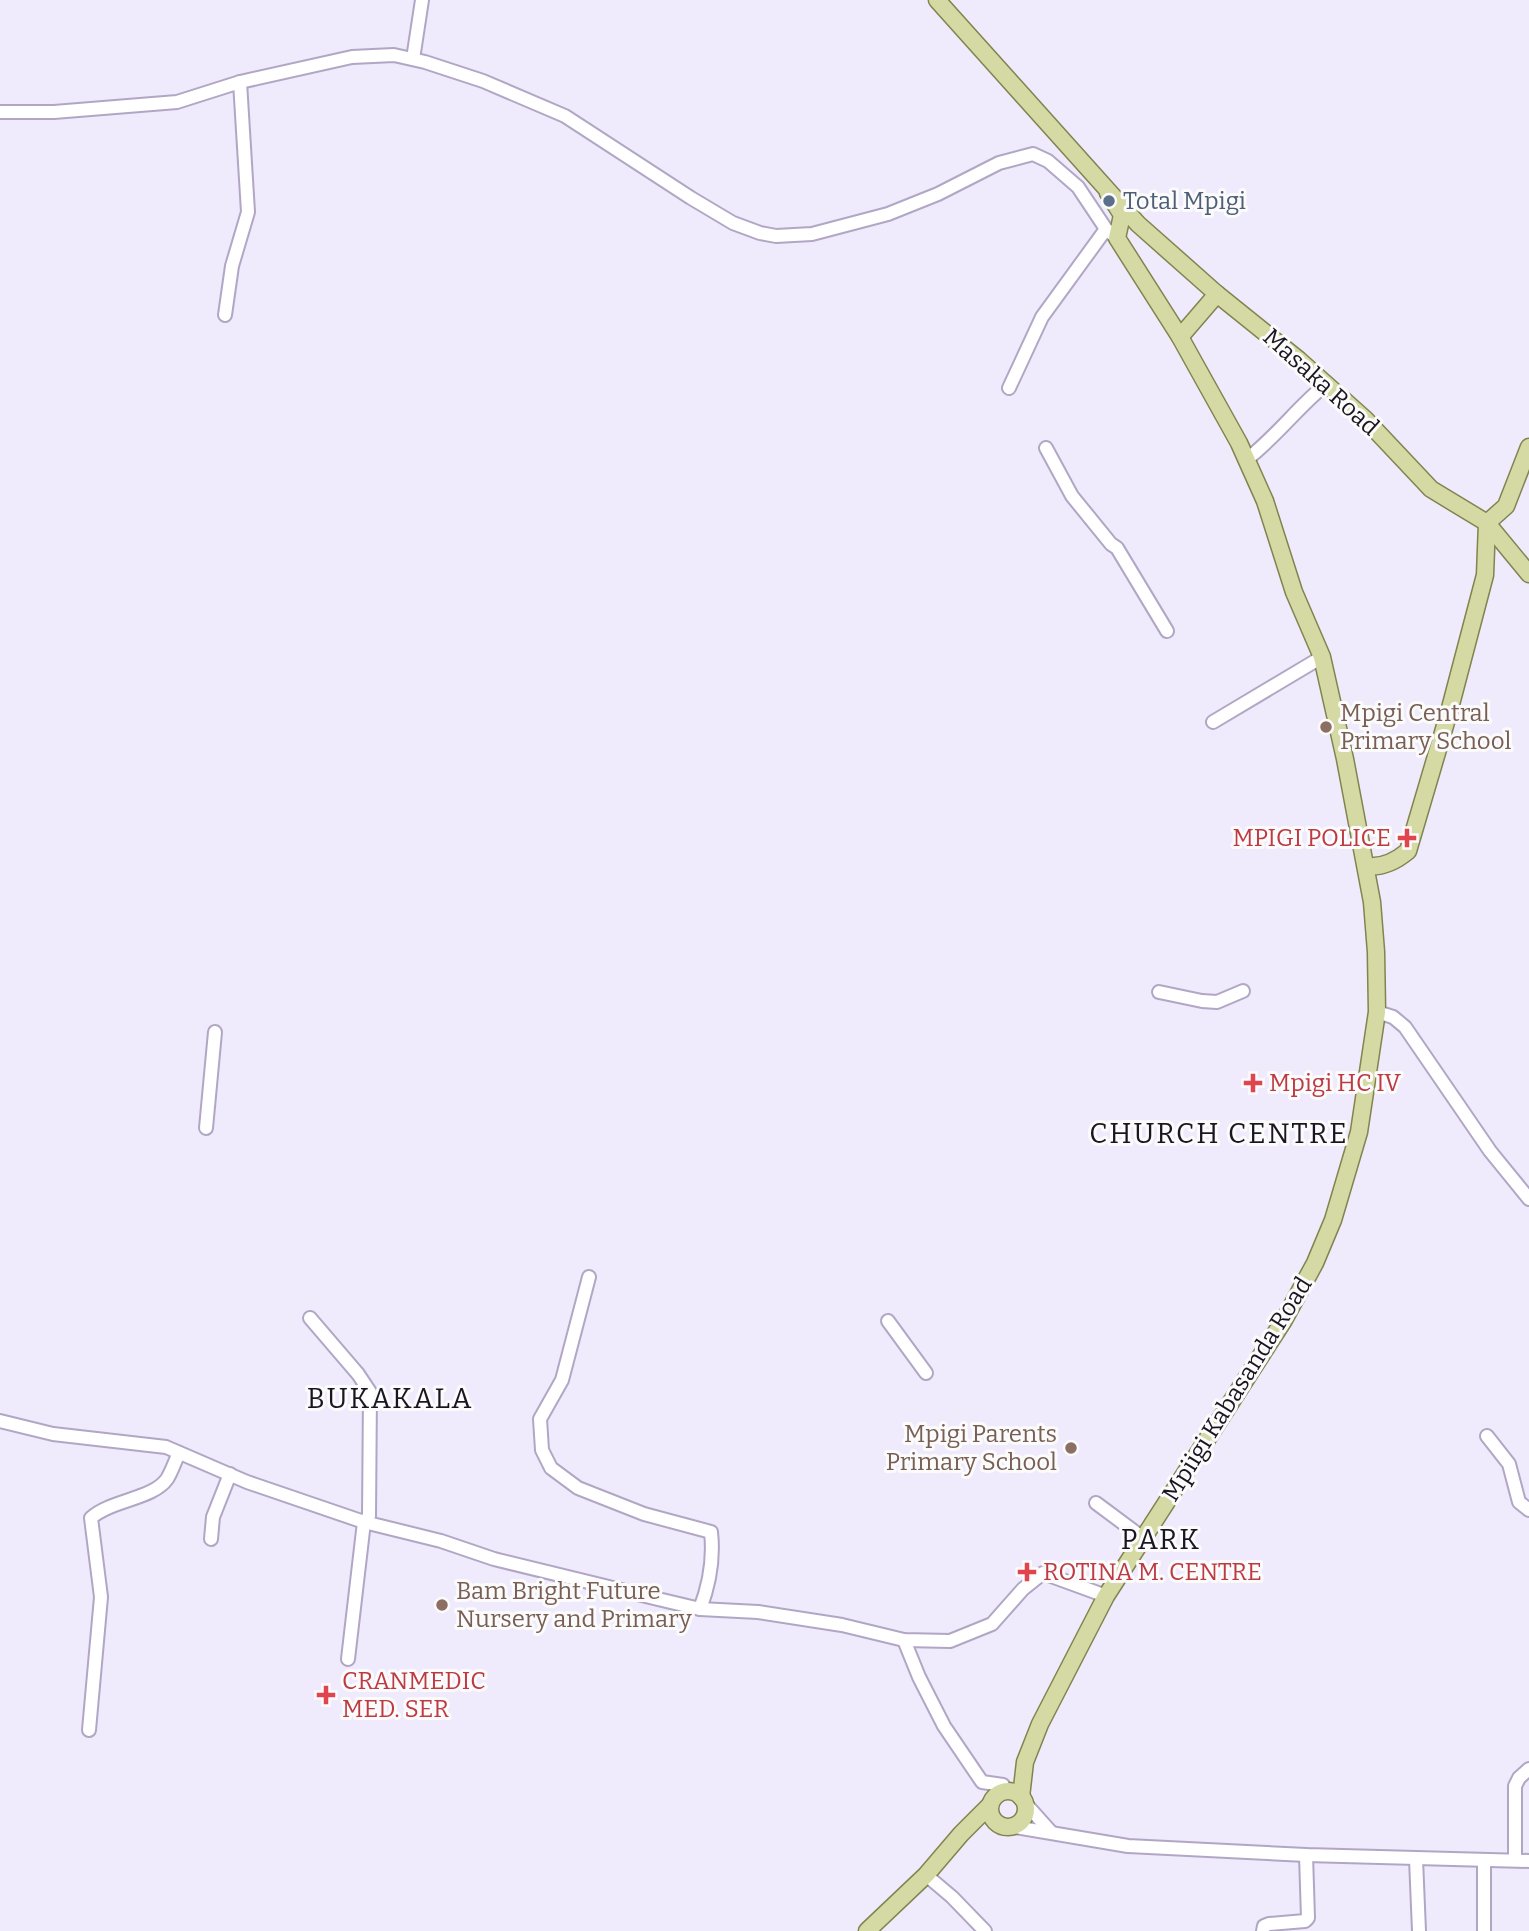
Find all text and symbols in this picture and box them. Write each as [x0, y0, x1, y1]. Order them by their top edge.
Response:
place label: Total Mpigi [1123, 187, 1246, 215]
marker: Total Mpigi [1101, 193, 1117, 209]
street label: Masaka Road [1257, 323, 1385, 441]
place label: Mpigi Central Primary School [1340, 699, 1511, 755]
marker: Mpigi Central Primary School [1318, 719, 1334, 735]
place label: MPIGI POLICE [1232, 824, 1391, 852]
marker: MPIGI POLICE [1397, 828, 1417, 848]
place label: Mpigi HC IV [1269, 1069, 1401, 1097]
marker: Mpigi HC IV [1243, 1073, 1263, 1093]
district label: CHURCH CENTRE [1089, 1117, 1349, 1150]
street label: Mpiigi Kabasanda Road [1156, 1272, 1318, 1506]
district label: BUKAKALA [307, 1382, 473, 1415]
place label: Mpigi Parents Primary School [886, 1420, 1057, 1476]
marker: Mpigi Parents Primary School [1063, 1440, 1079, 1456]
district label: PARK [1121, 1523, 1201, 1556]
place label: ROTINA M. CENTRE [1043, 1558, 1262, 1586]
marker: ROTINA M. CENTRE [1017, 1562, 1037, 1582]
place label: Bam Bright Future Nursery and Primary [456, 1577, 692, 1633]
marker: Bam Bright Future Nursery and Primary [434, 1597, 450, 1613]
place label: CRANMEDIC MED. SER [342, 1667, 486, 1723]
marker: CRANMEDIC MED. SER [316, 1685, 336, 1705]

